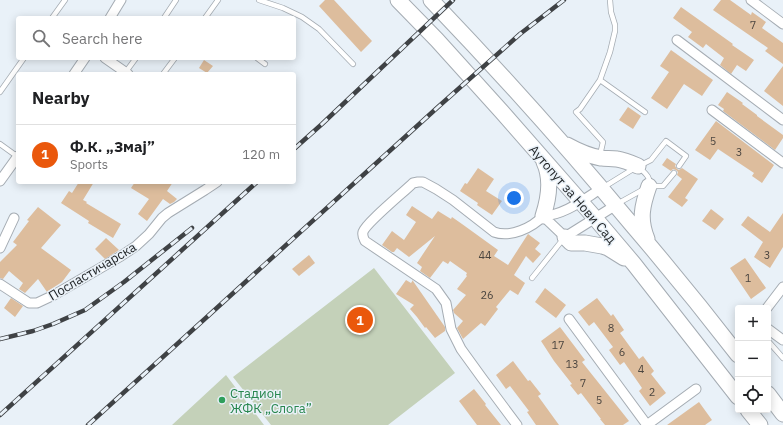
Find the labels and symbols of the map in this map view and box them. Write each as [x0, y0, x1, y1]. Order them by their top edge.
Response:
house number: 7 [750, 18, 756, 32]
house number: 5 [710, 134, 716, 148]
street label: Аутопут за Нови Сад [525, 142, 620, 247]
house number: 3 [736, 145, 742, 159]
your location [504, 188, 524, 208]
street label: Посластичарска [45, 239, 139, 304]
house number: 44 [478, 248, 492, 262]
house number: 3 [764, 248, 770, 262]
house number: 1 [745, 271, 752, 285]
house number: 26 [480, 288, 494, 302]
pin: 1 [347, 305, 373, 335]
house number: 8 [608, 321, 614, 335]
house number: 17 [551, 338, 565, 352]
house number: 6 [619, 345, 625, 359]
house number: 13 [565, 357, 579, 371]
house number: 4 [638, 362, 645, 376]
house number: 7 [580, 376, 586, 390]
place label: Стадион ЖФК „Слога” [230, 385, 312, 417]
house number: 2 [649, 385, 655, 399]
house number: 5 [596, 393, 602, 407]
marker: Стадион ЖФК „Слога” [217, 395, 227, 405]

